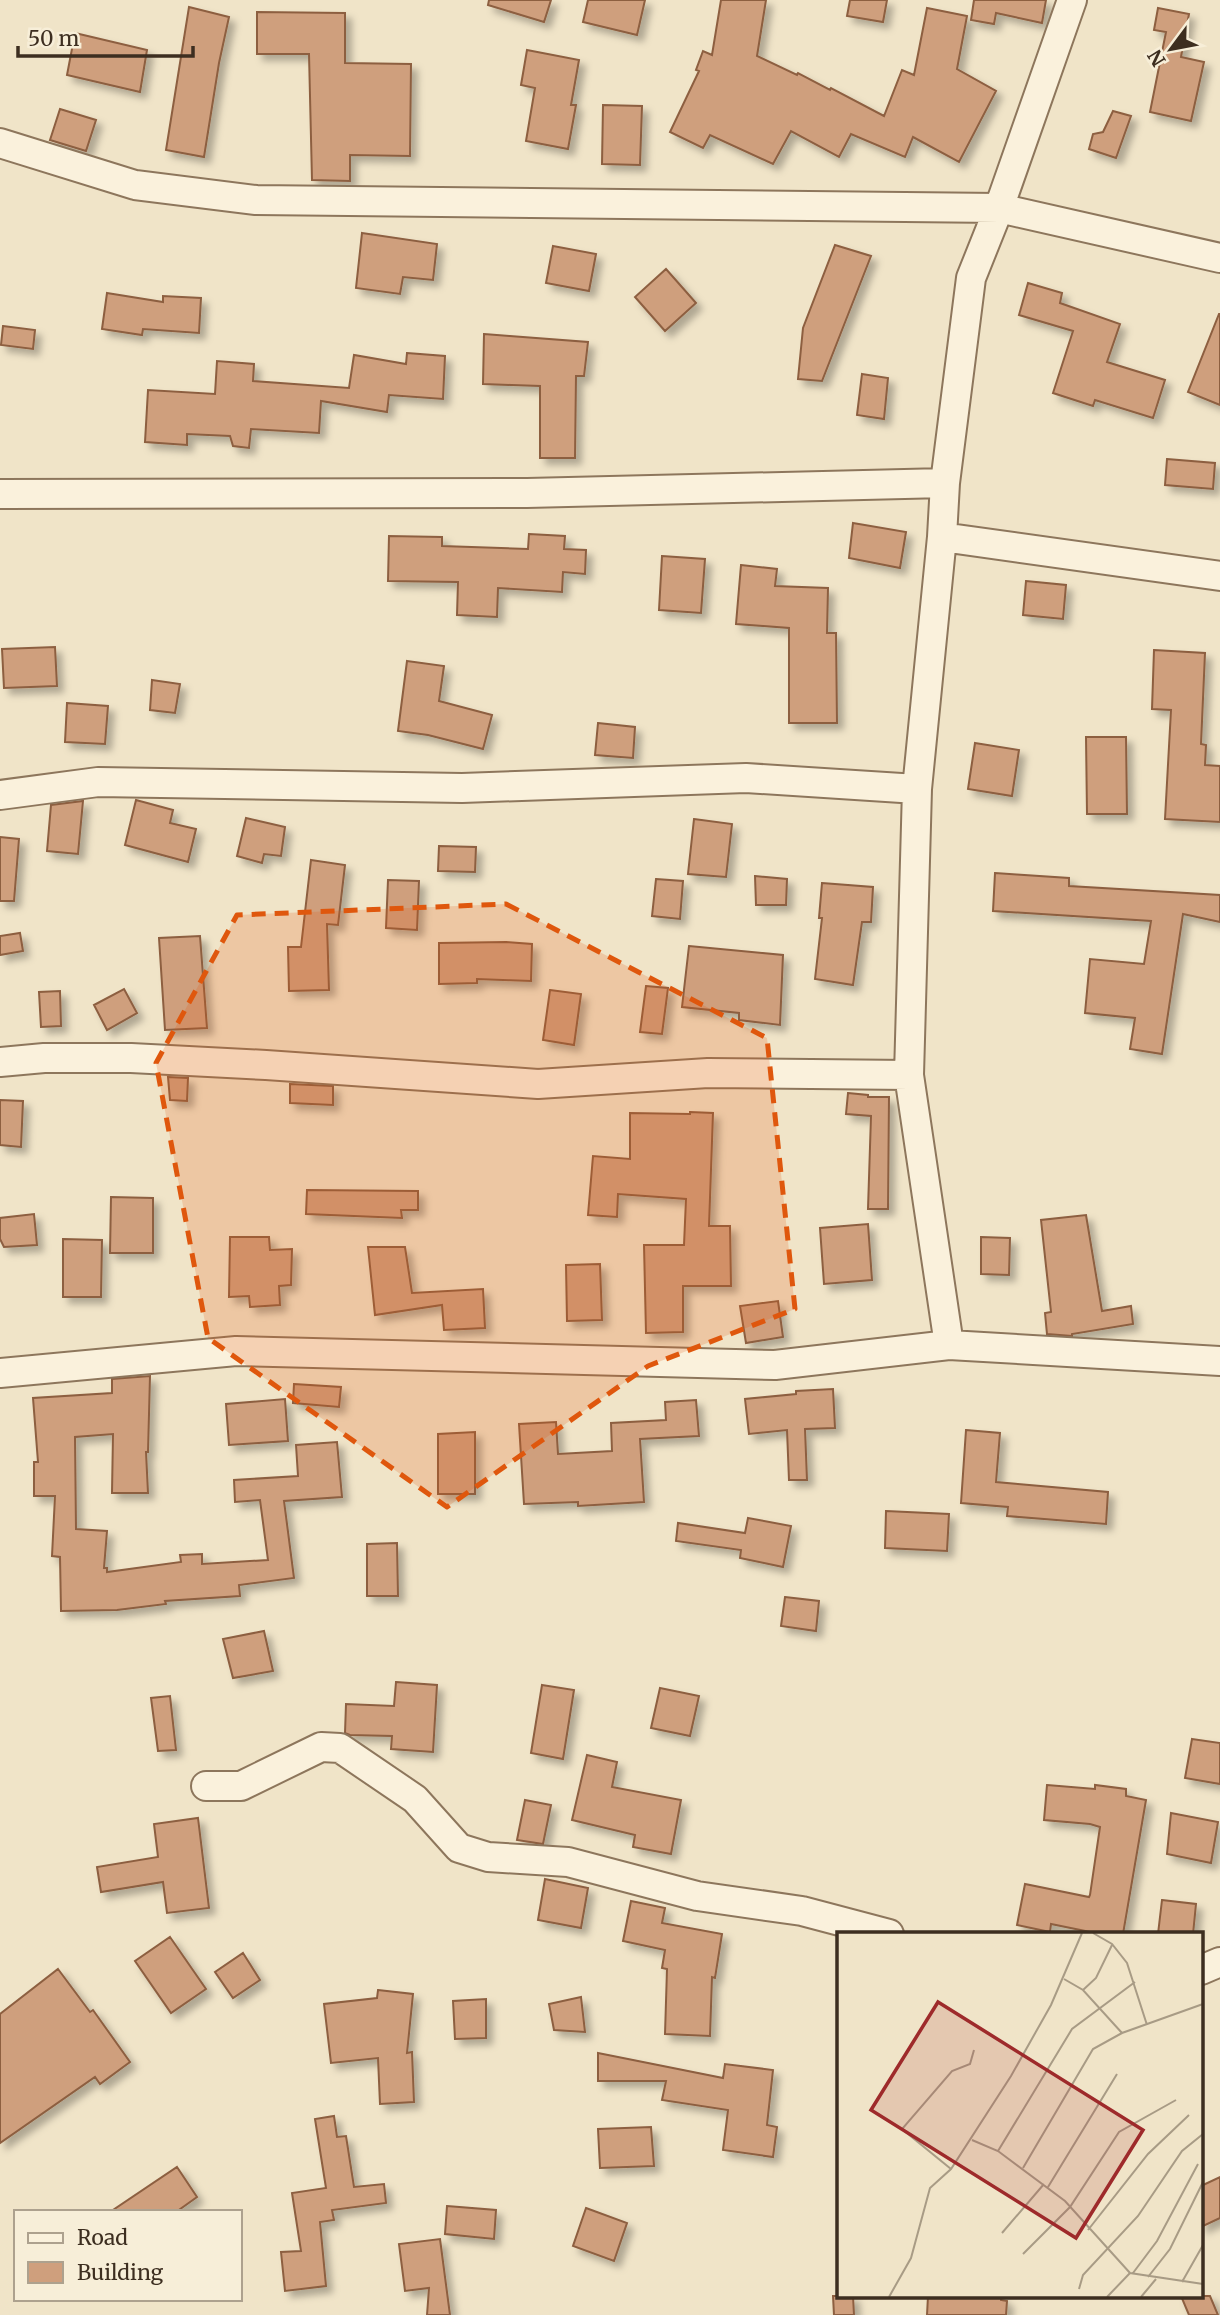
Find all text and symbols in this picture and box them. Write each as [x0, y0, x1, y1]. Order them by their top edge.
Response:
scale bar [18, 14, 192, 58]
north arrow [1136, 14, 1206, 84]
text: 50 m [28, 25, 79, 52]
text: N [1142, 45, 1171, 71]
inset map [837, 1932, 1202, 2298]
legend [14, 2210, 242, 2301]
text: Road [77, 2224, 128, 2251]
text: Building [77, 2259, 164, 2286]

